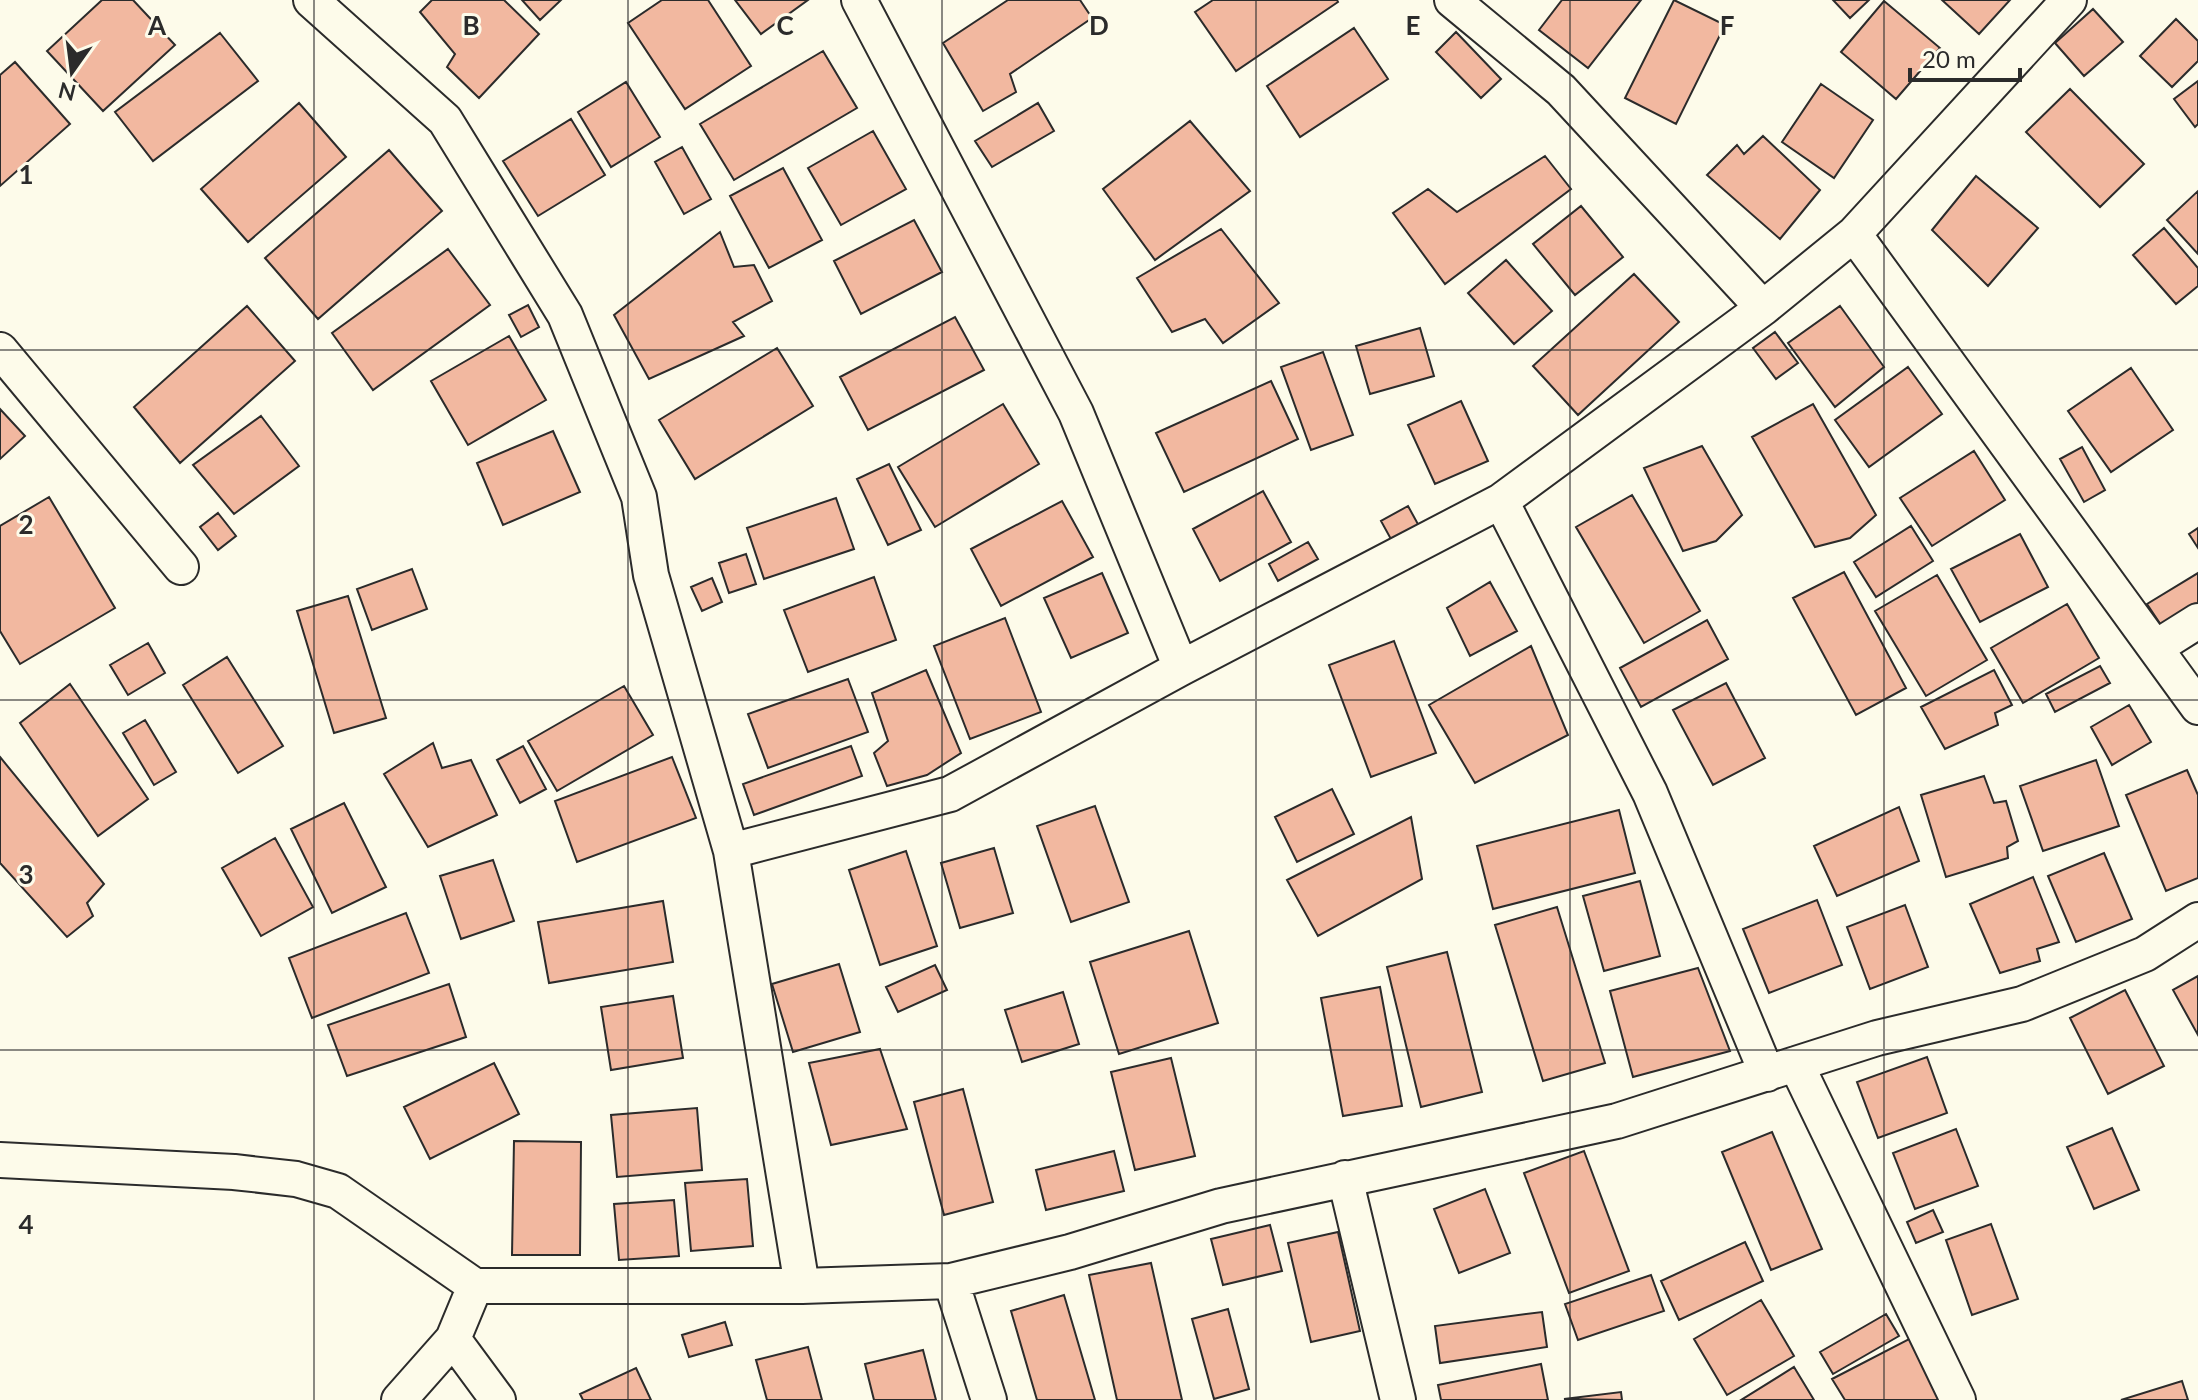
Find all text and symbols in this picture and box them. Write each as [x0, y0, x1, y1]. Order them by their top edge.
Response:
text: A [147, 9, 167, 41]
text: B [462, 9, 480, 41]
text: C [776, 9, 794, 41]
text: D [1089, 9, 1109, 41]
text: E [1406, 9, 1420, 41]
text: F [1720, 9, 1734, 41]
north arrow [32, 32, 112, 112]
scale bar [1910, 32, 2020, 82]
text: 20 m [1922, 44, 1976, 73]
text: N [56, 77, 79, 107]
text: 1 [18, 158, 34, 190]
text: 2 [18, 508, 34, 540]
text: 3 [18, 858, 34, 890]
text: 4 [18, 1208, 34, 1240]

